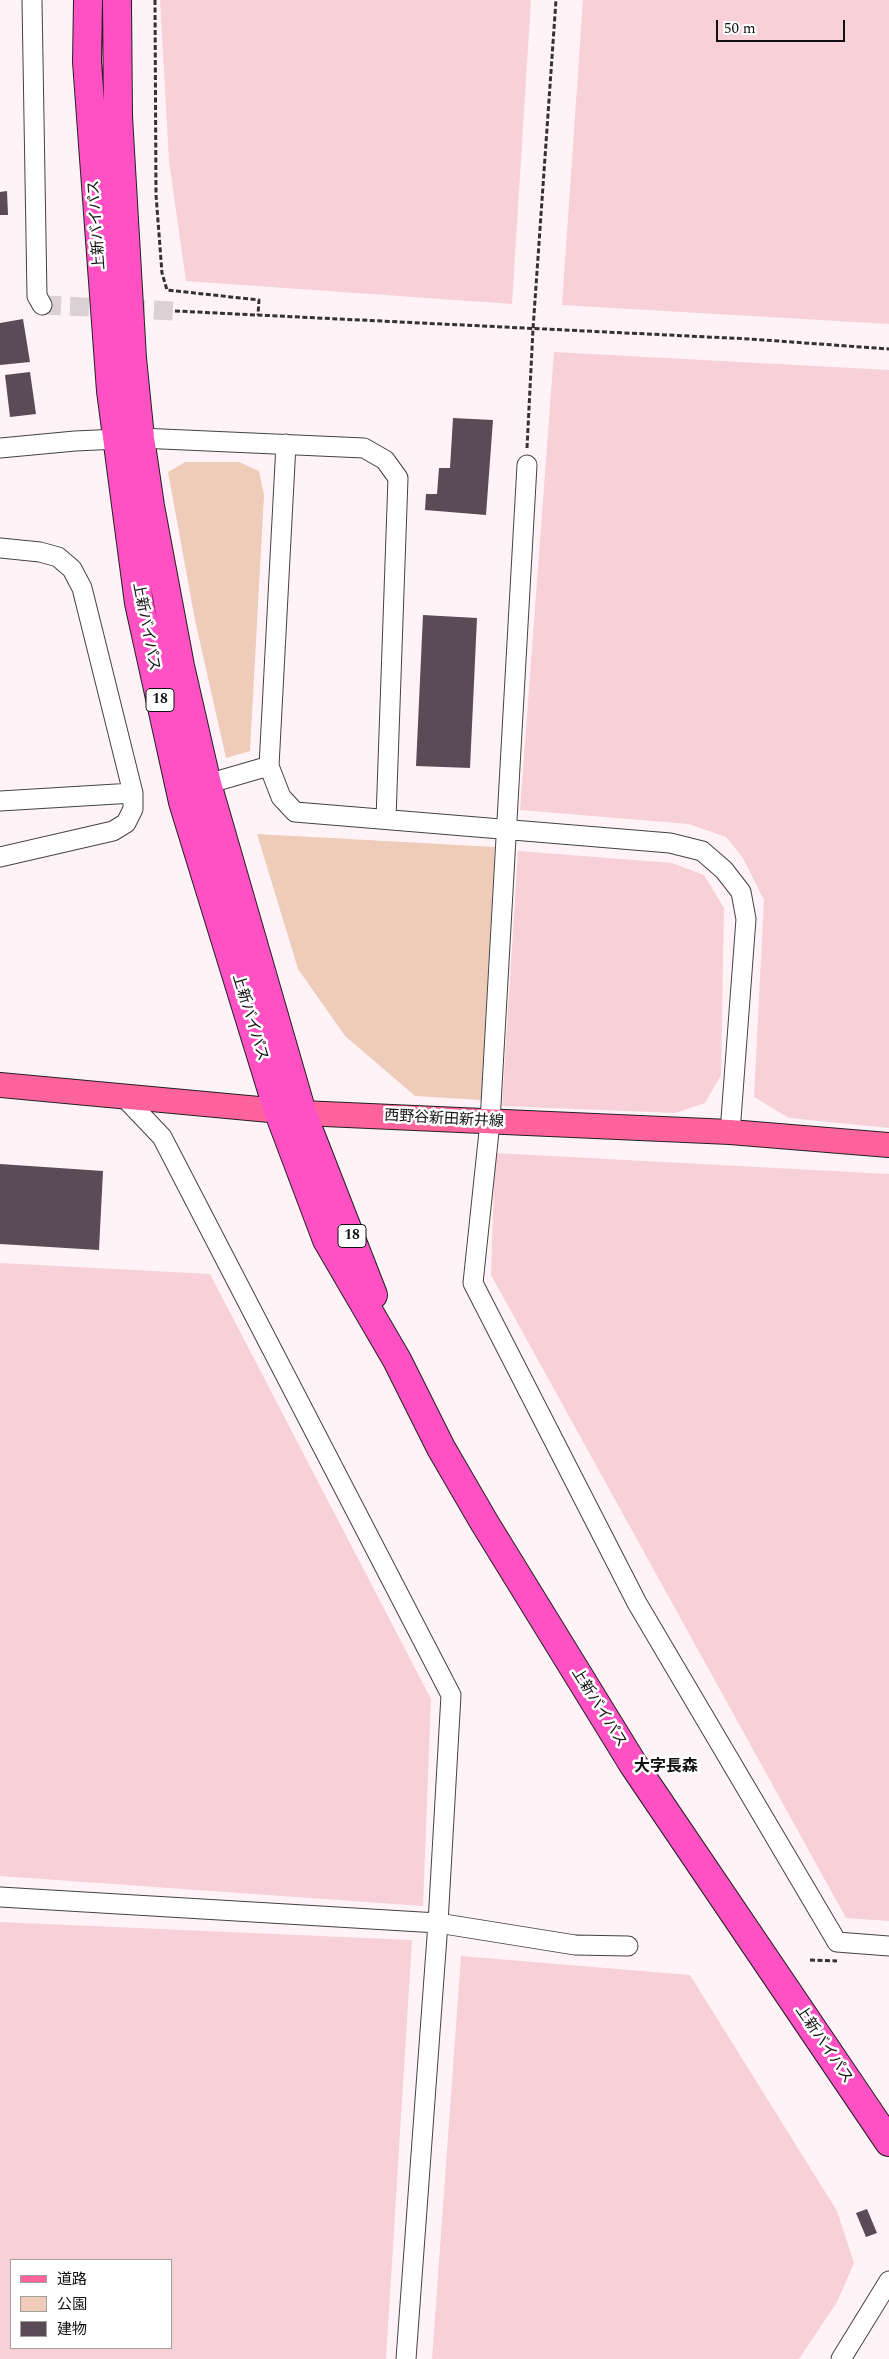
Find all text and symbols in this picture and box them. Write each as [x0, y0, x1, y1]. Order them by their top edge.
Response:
scale bar [719, 10, 848, 42]
text: 50 m [724, 17, 756, 40]
street label: 上新バイパス [86, 179, 110, 271]
street label: 上新バイパス [128, 581, 162, 673]
road number: 18 [146, 688, 174, 712]
street label: 上新バイパス [227, 972, 271, 1064]
street label: 西野谷新田新井線 [384, 1108, 504, 1132]
road number: 18 [338, 1224, 366, 1248]
street label: 上新バイパス [567, 1665, 629, 1751]
district label: 大字長森 [634, 1758, 698, 1778]
street label: 上新バイパス [790, 2003, 856, 2087]
legend [10, 2259, 172, 2349]
text: 道路 [57, 2268, 87, 2291]
text: 公園 [57, 2293, 87, 2316]
text: 建物 [57, 2318, 87, 2341]

